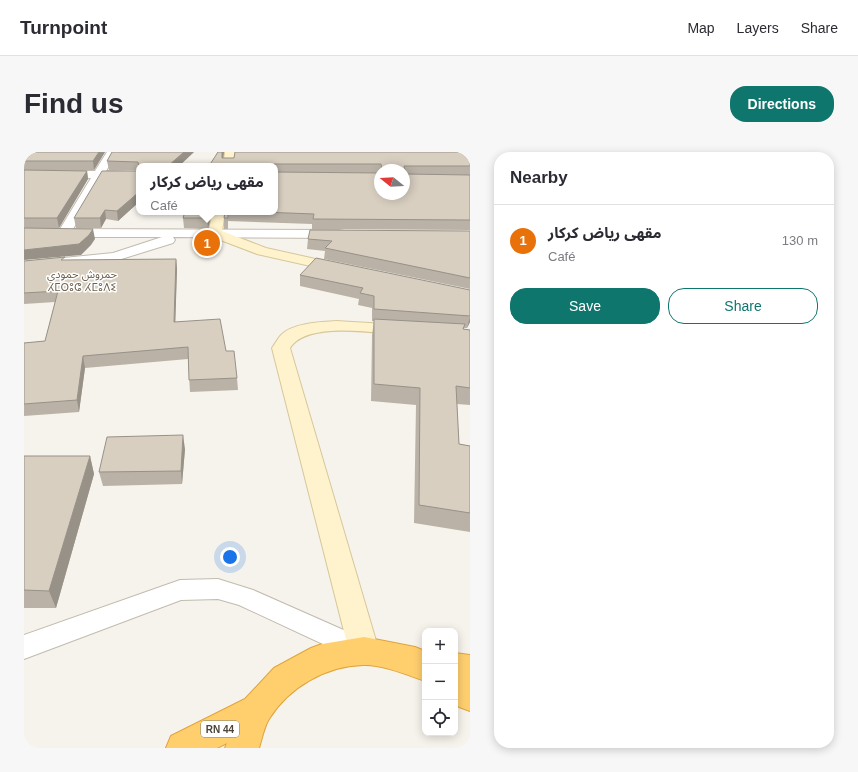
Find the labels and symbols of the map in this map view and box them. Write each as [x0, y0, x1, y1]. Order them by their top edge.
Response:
north arrow [374, 164, 410, 200]
pin: 1 [194, 228, 220, 258]
district label: حمروش حمودي ⵃⵎⵔⵓⵛ ⵃⵎⵓⴷⵉ [47, 268, 118, 293]
your location [220, 547, 240, 567]
road number: RN 44 [201, 721, 239, 737]

